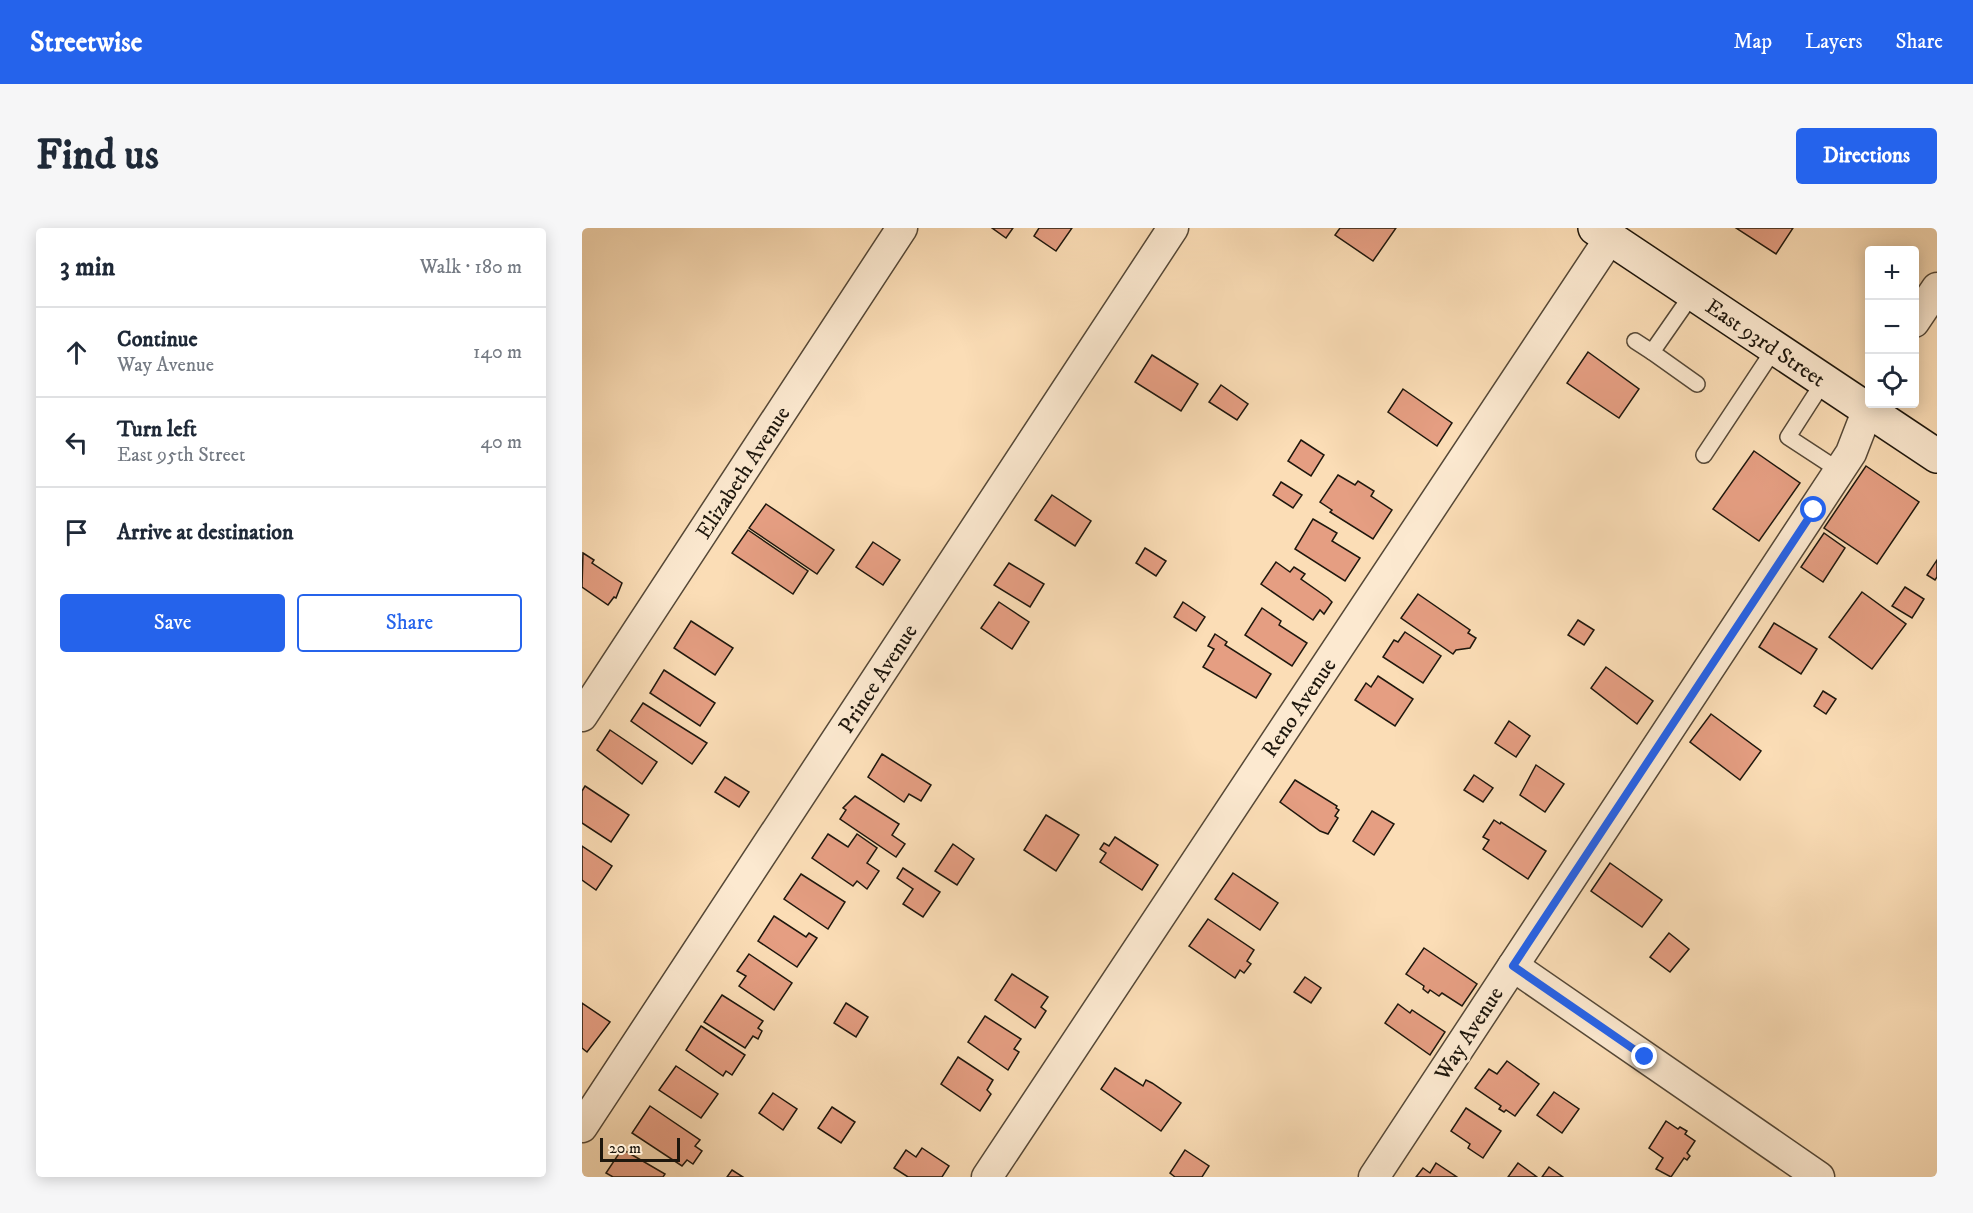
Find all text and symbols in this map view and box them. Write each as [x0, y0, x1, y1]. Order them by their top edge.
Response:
text: Streetwise [30, 25, 142, 60]
text: Map [1733, 29, 1772, 55]
text: Layers [1805, 29, 1863, 55]
text: Share [1896, 29, 1943, 55]
button: Directions [1796, 128, 1937, 184]
text: Find us [36, 130, 159, 182]
map controls [1865, 246, 1919, 408]
button: + [1865, 246, 1919, 300]
text: 3 min [60, 251, 115, 284]
text: Walk · 180 m [420, 255, 522, 280]
street label: East 93rd Street [1700, 293, 1830, 393]
button: − [1865, 300, 1919, 354]
text: Continue [117, 326, 198, 353]
icon: ahead [60, 336, 93, 369]
text: 140 m [473, 340, 522, 365]
text: Way Avenue [117, 353, 214, 378]
button: locate [1865, 354, 1919, 408]
street label: Elizabeth Avenue [690, 401, 796, 544]
text: Turn left [117, 416, 197, 443]
icon: left [60, 426, 93, 459]
text: 40 m [480, 430, 522, 455]
text: East 95th Street [117, 443, 245, 468]
route start [1800, 496, 1826, 522]
icon: arrive [60, 516, 93, 549]
text: Arrive at destination [117, 519, 294, 546]
button: Save [60, 594, 285, 652]
button: Share [297, 594, 522, 652]
street label: Prince Avenue [833, 619, 924, 738]
street label: Reno Avenue [1256, 653, 1342, 763]
street label: Way Avenue [1428, 982, 1510, 1087]
route end [1631, 1043, 1657, 1069]
scale bar [600, 1135, 680, 1162]
text: 20 m [609, 1138, 641, 1158]

